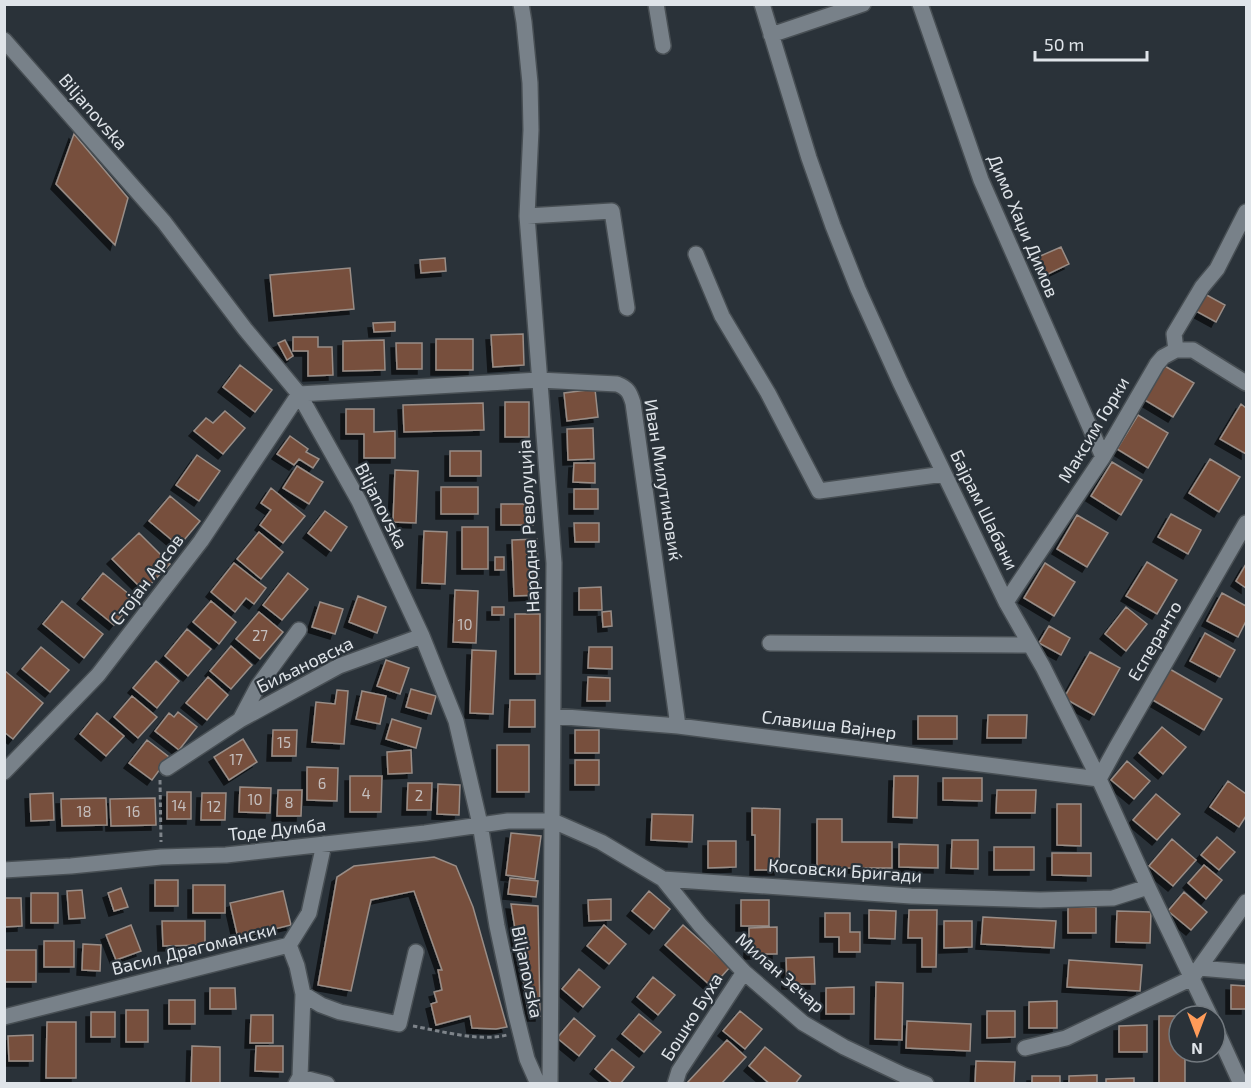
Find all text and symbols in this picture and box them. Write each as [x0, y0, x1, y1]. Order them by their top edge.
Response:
scale bar [1035, 24, 1148, 62]
text: 50 m [1044, 33, 1084, 55]
street label: Biljanovska [55, 69, 133, 154]
street label: Димо Хаџи Димов [984, 151, 1064, 301]
street label: Максим Горки [1053, 373, 1133, 486]
street label: Иван Милутиновиќ [640, 398, 688, 563]
street label: Народна Револуција [512, 439, 544, 613]
street label: Бајрам Шабани [946, 446, 1024, 573]
street label: Biljanovska [351, 459, 413, 552]
street label: Стојан Арсов [105, 529, 188, 629]
street label: Есперанто [1122, 597, 1186, 684]
house number: 10 [457, 615, 473, 633]
house number: 27 [252, 626, 268, 644]
street label: Биљановска [253, 631, 357, 697]
street label: Славиша Вајнер [760, 705, 898, 743]
house number: 15 [277, 733, 291, 751]
house number: 17 [229, 750, 243, 768]
house number: 6 [318, 774, 326, 792]
house number: 4 [361, 784, 371, 802]
house number: 2 [415, 786, 423, 804]
house number: 10 [247, 790, 263, 808]
house number: 8 [284, 793, 294, 811]
house number: 14 [171, 796, 187, 814]
house number: 12 [207, 797, 221, 815]
house number: 18 [76, 802, 92, 820]
house number: 16 [126, 802, 140, 820]
street label: Тоде Думба [227, 813, 327, 845]
street label: Косовски Бригади [767, 854, 923, 886]
street label: Васил Драгомански [109, 917, 278, 979]
street label: Biljanovska [507, 924, 548, 1020]
street label: Милан Зечар [732, 928, 830, 1017]
street label: Бошко Буха [656, 969, 727, 1064]
north arrow [1167, 1004, 1227, 1064]
text: N [1191, 1040, 1203, 1059]

